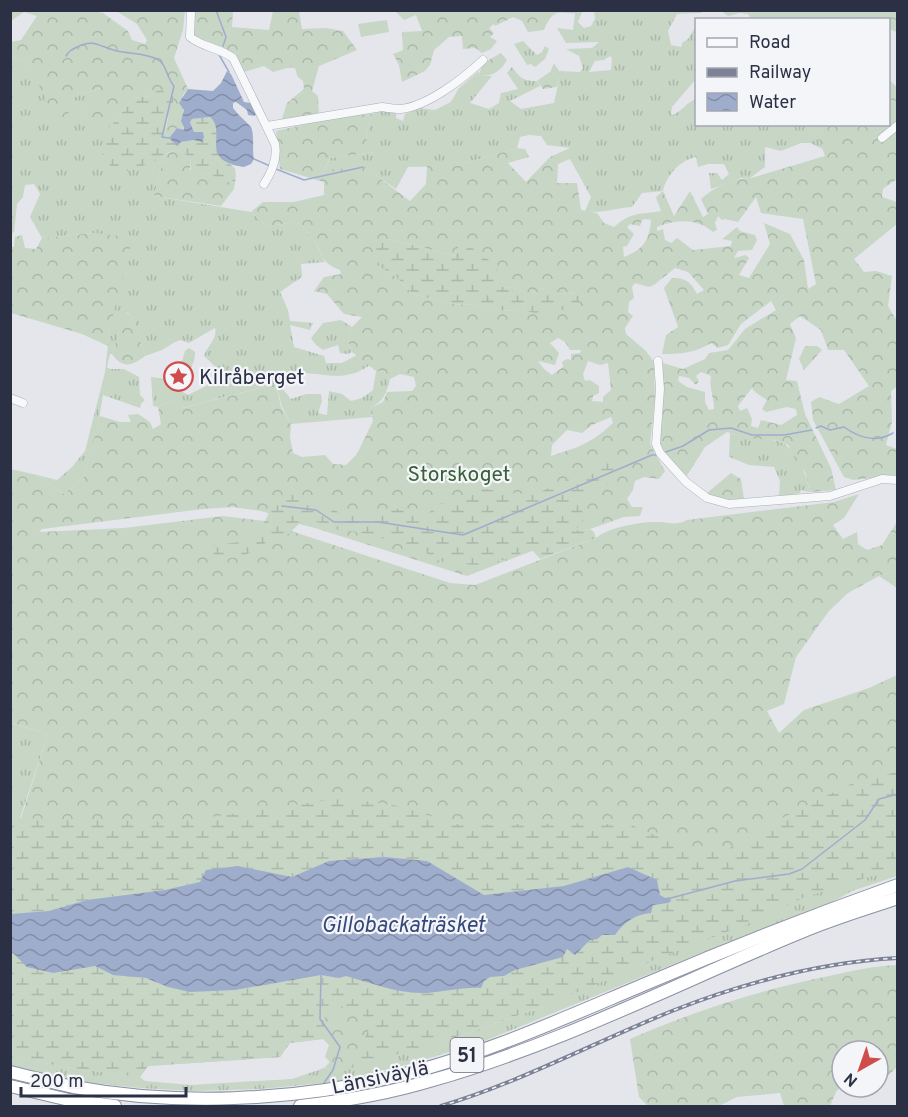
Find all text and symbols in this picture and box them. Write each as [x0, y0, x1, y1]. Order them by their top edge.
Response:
legend [695, 18, 890, 126]
text: Road [749, 32, 791, 55]
text: Railway [749, 62, 811, 85]
text: Water [749, 92, 796, 115]
place icon: Kilråberget [162, 361, 194, 393]
place label: Kilråberget [199, 365, 305, 392]
park label: Storskoget [408, 462, 510, 489]
water label: Gillobackaträsket [321, 913, 486, 940]
road number: 51 [450, 1038, 484, 1072]
north arrow [830, 1039, 890, 1099]
street label: Länsiväylä [329, 1055, 431, 1102]
scale bar [21, 1060, 186, 1098]
text: N [841, 1068, 862, 1090]
text: 200 m [30, 1071, 83, 1094]

